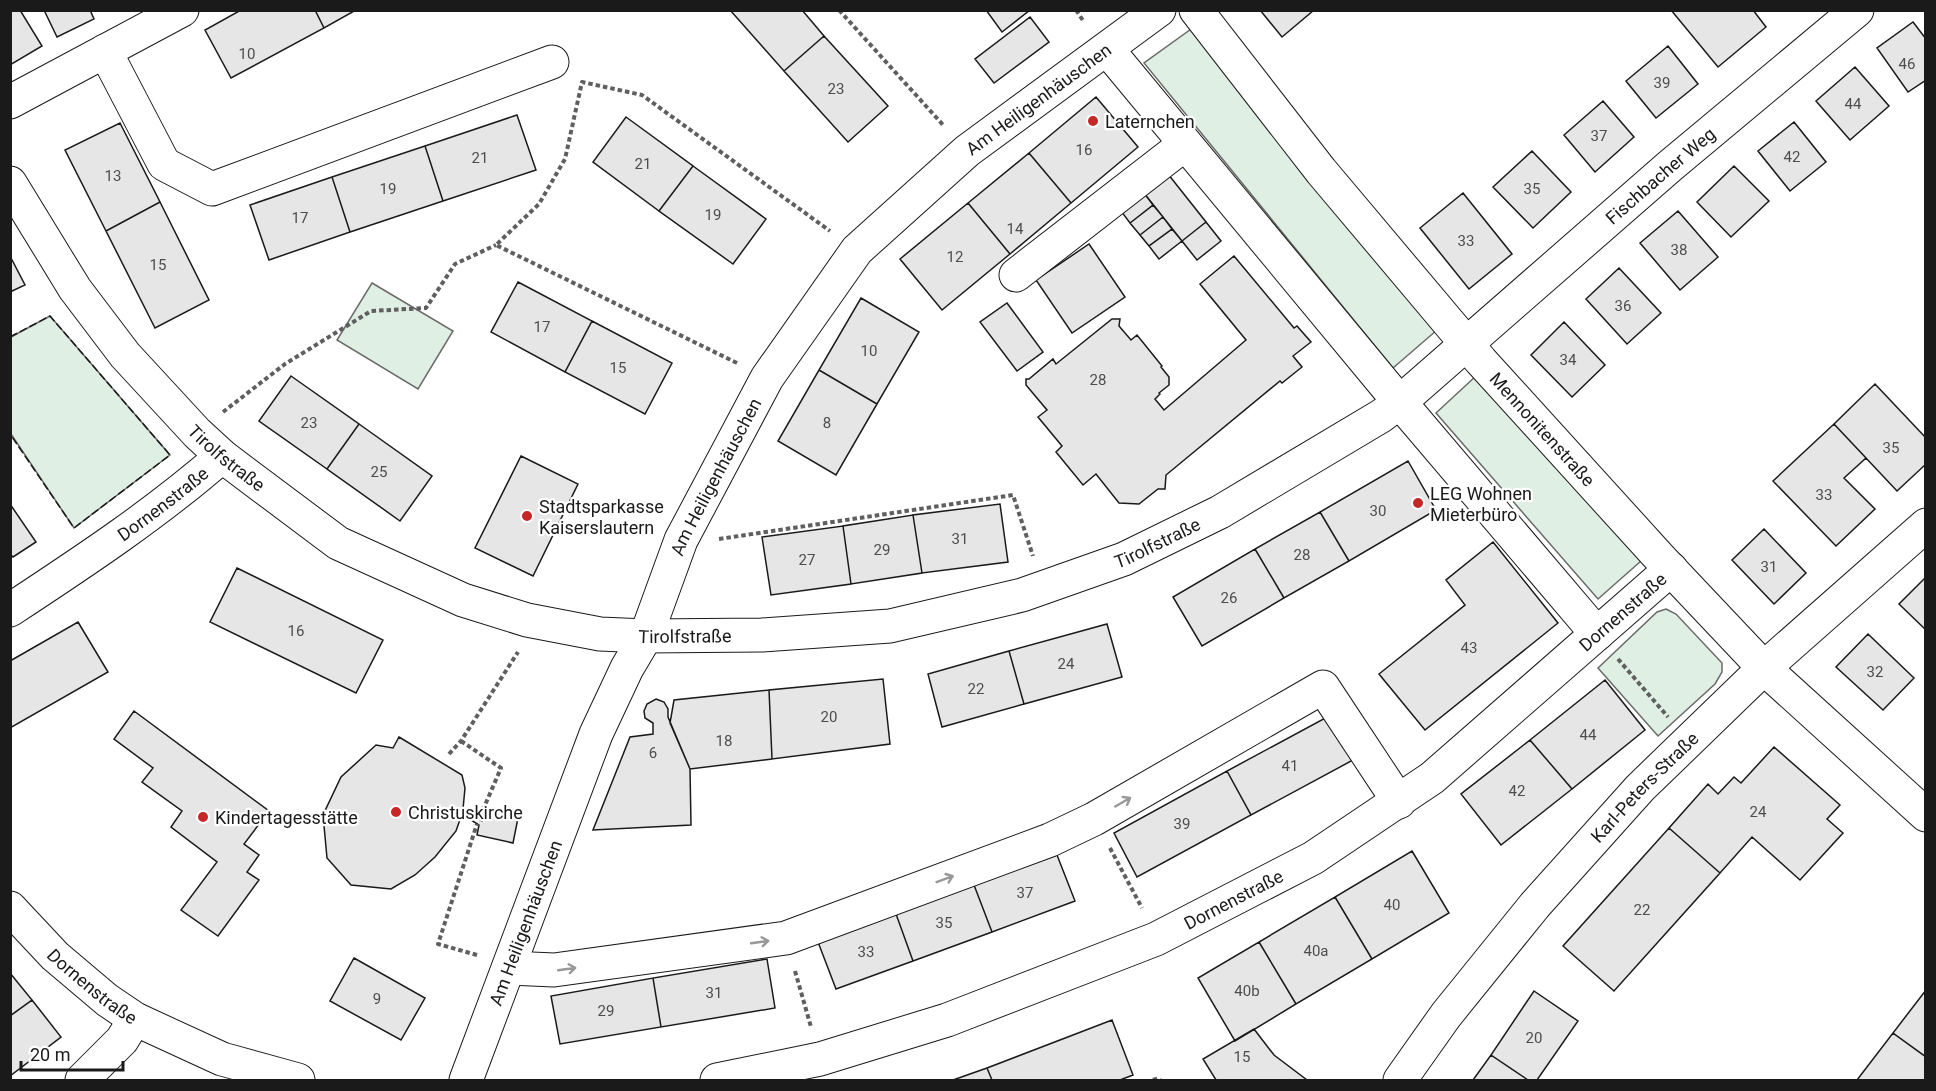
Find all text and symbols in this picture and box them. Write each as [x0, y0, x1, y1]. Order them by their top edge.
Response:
street label: Am Heiligenhäuschen [961, 39, 1115, 159]
house number: 10 [239, 45, 255, 63]
house number: 46 [1899, 55, 1915, 73]
house number: 39 [1654, 74, 1670, 92]
house number: 23 [828, 80, 844, 98]
house number: 44 [1845, 95, 1862, 113]
place label: Laternchen [1105, 111, 1195, 132]
marker: Laternchen [1086, 114, 1100, 128]
street label: Fischbacher Weg [1601, 123, 1719, 228]
house number: 37 [1591, 127, 1607, 145]
house number: 16 [1076, 141, 1092, 159]
house number: 42 [1784, 148, 1800, 166]
house number: 21 [472, 149, 488, 167]
house number: 21 [635, 155, 651, 173]
house number: 13 [105, 167, 121, 185]
house number: 19 [380, 180, 396, 198]
house number: 35 [1524, 180, 1540, 198]
house number: 19 [705, 206, 721, 224]
house number: 17 [292, 209, 308, 227]
house number: 14 [1007, 220, 1024, 238]
house number: 33 [1458, 232, 1474, 250]
house number: 38 [1671, 241, 1687, 259]
house number: 12 [947, 248, 963, 266]
house number: 15 [150, 256, 166, 274]
house number: 36 [1615, 297, 1631, 315]
house number: 17 [534, 318, 550, 336]
house number: 10 [861, 342, 877, 360]
house number: 34 [1560, 351, 1577, 369]
house number: 15 [610, 359, 626, 377]
street label: Mennonitenstraße [1486, 368, 1600, 490]
house number: 28 [1090, 371, 1106, 389]
street label: Am Heiligenhäuschen [666, 394, 765, 558]
house number: 23 [301, 414, 317, 432]
house number: 8 [823, 414, 831, 432]
street label: Tirolfstraße [184, 420, 269, 495]
house number: 35 [1883, 439, 1899, 457]
street label: Dornenstraße [113, 462, 212, 545]
house number: 25 [371, 463, 387, 481]
place label: LEG Wohnen Mieterbüro [1430, 483, 1532, 525]
house number: 33 [1816, 486, 1832, 504]
place label: Stadtsparkasse Kaiserslautern [539, 496, 664, 538]
marker: LEG Wohnen Mieterbüro [1411, 496, 1425, 510]
house number: 30 [1370, 502, 1386, 520]
marker: Stadtsparkasse Kaiserslautern [520, 509, 534, 523]
street label: Tirolfstraße [1111, 513, 1203, 572]
house number: 31 [952, 530, 968, 548]
house number: 29 [874, 541, 890, 559]
house number: 28 [1294, 546, 1310, 564]
house number: 27 [799, 551, 815, 569]
house number: 31 [1761, 558, 1777, 576]
street label: Dornenstraße [1575, 568, 1670, 655]
house number: 26 [1221, 589, 1237, 607]
house number: 16 [288, 622, 304, 640]
street label: Tirolfstraße [638, 625, 732, 647]
house number: 43 [1461, 639, 1477, 657]
house number: 24 [1058, 655, 1075, 673]
house number: 32 [1867, 663, 1883, 681]
house number: 22 [968, 680, 984, 698]
house number: 20 [821, 708, 837, 726]
house number: 44 [1580, 726, 1597, 744]
street label: Karl-Peters-Straße [1586, 727, 1702, 846]
house number: 18 [716, 732, 732, 750]
house number: 6 [649, 744, 657, 762]
house number: 41 [1282, 757, 1298, 775]
house number: 42 [1509, 782, 1525, 800]
one-way arrow [1114, 796, 1131, 808]
place label: Christuskirche [408, 802, 523, 823]
house number: 24 [1750, 803, 1767, 821]
marker: Christuskirche [389, 805, 403, 819]
place label: Kindertagesstätte [215, 807, 358, 828]
marker: Kindertagesstätte [196, 810, 210, 824]
house number: 39 [1174, 815, 1190, 833]
street label: Am Heiligenhäuschen [484, 837, 566, 1008]
street label: Dornenstraße [1180, 865, 1286, 933]
one-way arrow [935, 873, 953, 884]
house number: 37 [1017, 884, 1033, 902]
house number: 40 [1384, 896, 1400, 914]
house number: 22 [1634, 901, 1650, 919]
house number: 35 [936, 914, 952, 932]
one-way arrow [750, 936, 770, 947]
house number: 40a [1303, 942, 1329, 960]
house number: 33 [858, 943, 874, 961]
street label: Dornenstraße [43, 944, 141, 1028]
one-way arrow [557, 963, 577, 974]
house number: 40b [1234, 982, 1260, 1000]
house number: 31 [706, 984, 722, 1002]
house number: 9 [373, 990, 381, 1008]
house number: 29 [598, 1002, 614, 1020]
house number: 20 [1526, 1029, 1542, 1047]
scale bar [21, 1034, 123, 1072]
text: 20 m [30, 1044, 70, 1065]
house number: 15 [1234, 1048, 1250, 1066]

